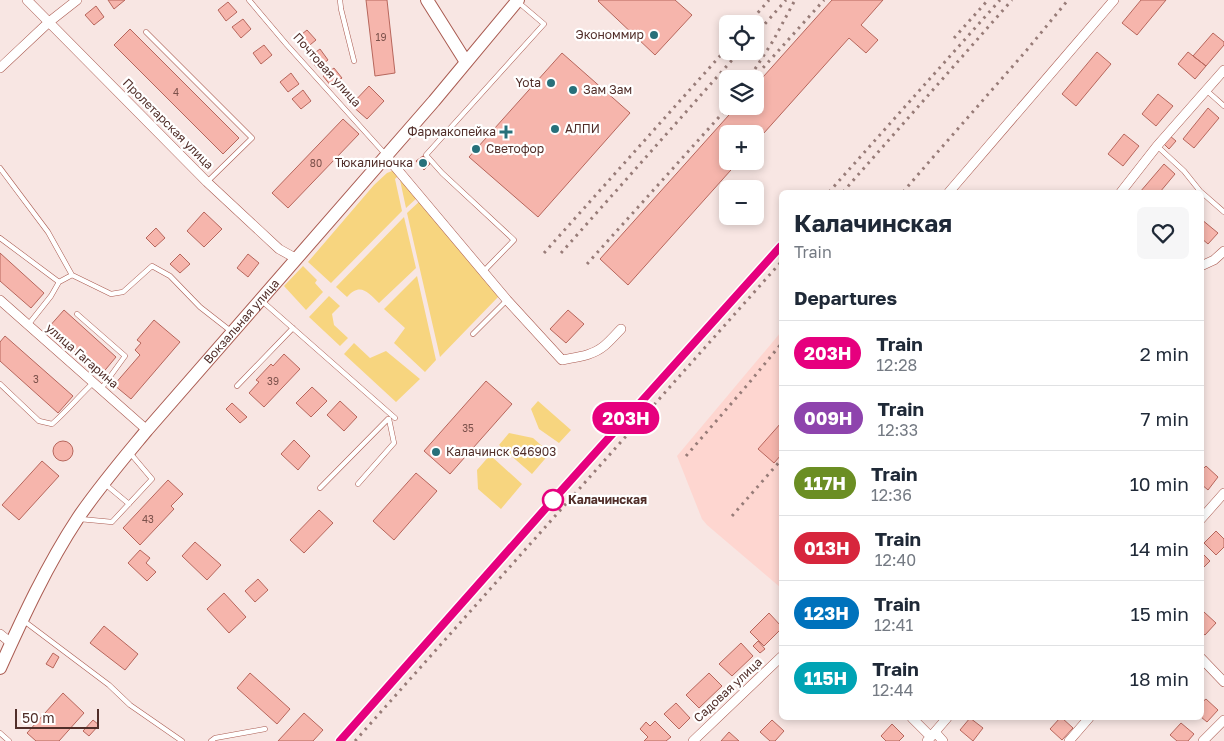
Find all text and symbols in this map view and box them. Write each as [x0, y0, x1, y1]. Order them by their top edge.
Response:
map controls [719, 15, 764, 225]
button: locate [719, 15, 764, 60]
place label: Экономмир [575, 27, 644, 42]
marker: Экономмир [648, 29, 660, 41]
street label: Почтовая улица [290, 30, 365, 110]
house number: 19 [376, 31, 386, 43]
button: layers [719, 70, 764, 115]
street label: Пролетарская улица [120, 75, 217, 172]
place label: Yota [515, 75, 541, 90]
marker: Yota [545, 77, 557, 89]
place label: Зам Зам [583, 82, 632, 97]
marker: Зам Зам [567, 84, 579, 96]
house number: 4 [173, 86, 179, 98]
place label: АЛПИ [565, 121, 600, 136]
marker: АЛПИ [549, 123, 561, 135]
place label: Фармакопейка [407, 124, 496, 139]
button: + [719, 125, 764, 170]
marker: Фармакопейка [500, 126, 512, 138]
place label: Светофор [486, 141, 544, 156]
marker: Светофор [470, 143, 482, 155]
place label: Тюкалиночка [335, 155, 413, 170]
house number: 80 [310, 157, 322, 169]
marker: Тюкалиночка [417, 157, 429, 169]
button: − [719, 180, 764, 225]
button: heart [1137, 207, 1189, 259]
text: Калачинская [794, 208, 952, 237]
text: Train [794, 242, 832, 262]
street label: Вокзальная улица [200, 276, 282, 367]
text: Departures [794, 286, 897, 309]
street label: улица Гагарина [43, 320, 122, 391]
text: Train [876, 332, 923, 355]
text: 203Н [804, 342, 851, 364]
text: 2 min [1140, 342, 1189, 365]
text: 12:28 [876, 355, 917, 375]
house number: 3 [33, 373, 39, 385]
house number: 39 [267, 375, 279, 387]
text: Train [878, 397, 924, 420]
line badge: 203Н [591, 402, 661, 434]
text: 203Н [602, 407, 650, 429]
text: 009Н [804, 407, 853, 429]
text: 7 min [1141, 407, 1189, 430]
text: 12:33 [878, 420, 918, 440]
house number: 35 [462, 422, 474, 434]
place label: Калачинск 646903 [446, 444, 556, 459]
marker: Калачинск 646903 [430, 446, 442, 458]
text: Train [871, 462, 917, 485]
text: 117Н [804, 472, 846, 494]
text: 10 min [1130, 472, 1189, 495]
text: 12:36 [871, 485, 912, 505]
marker: Калачинская [542, 489, 564, 511]
place label: Калачинская [568, 492, 647, 507]
house number: 43 [142, 513, 154, 525]
text: Train [875, 527, 921, 550]
text: 013Н [804, 537, 850, 559]
text: 14 min [1130, 537, 1189, 560]
text: 12:40 [875, 550, 916, 570]
text: Train [874, 592, 920, 615]
text: 123Н [804, 602, 849, 624]
text: 15 min [1130, 602, 1189, 625]
text: 12:41 [874, 615, 913, 635]
street label: Садовая улица [690, 654, 765, 725]
text: Train [872, 657, 919, 680]
text: 115Н [804, 667, 847, 689]
text: 18 min [1130, 667, 1189, 690]
text: 12:44 [872, 680, 914, 700]
scale bar [15, 706, 99, 729]
text: 50 m [22, 709, 55, 726]

